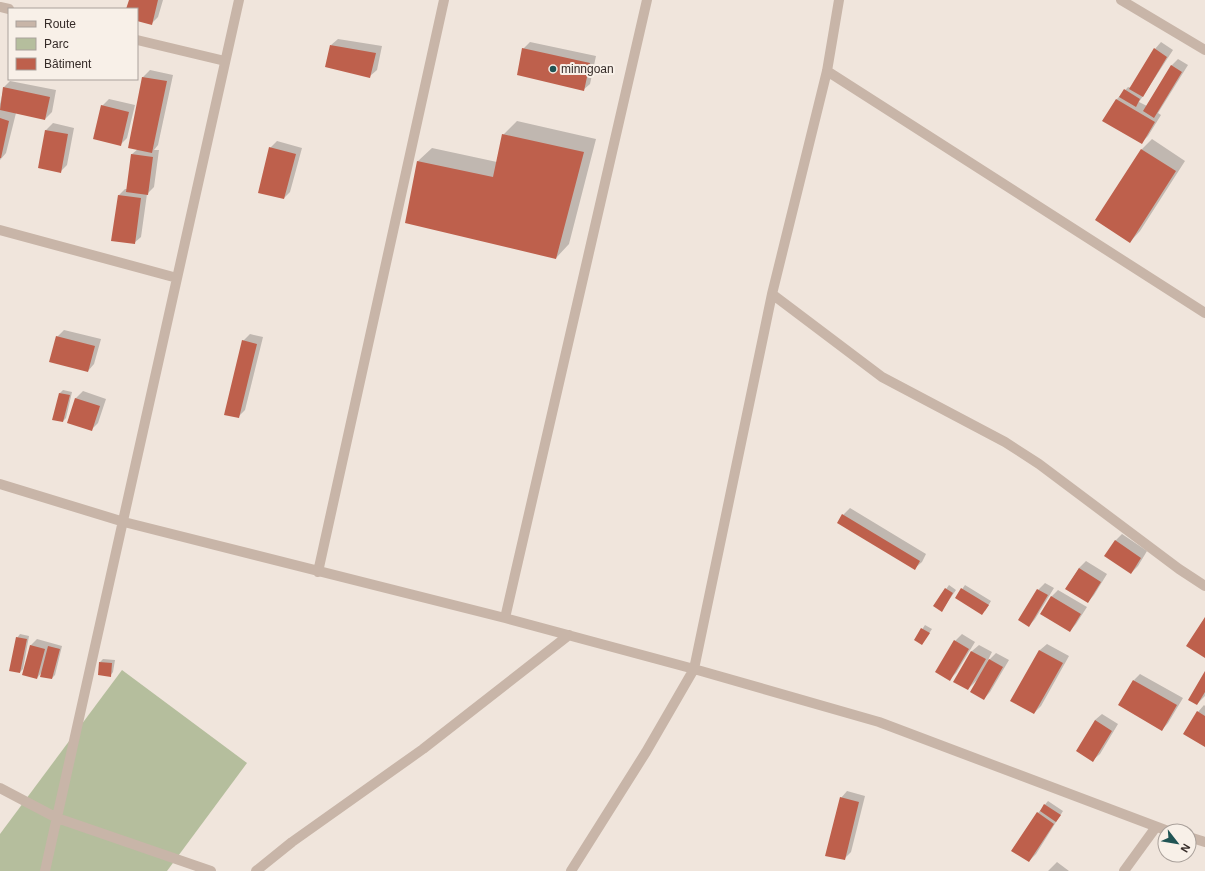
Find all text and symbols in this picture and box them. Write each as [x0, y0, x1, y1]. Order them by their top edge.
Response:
legend [8, 8, 138, 80]
text: Route [44, 17, 76, 31]
text: Parc [44, 37, 69, 51]
text: Bâtiment [44, 57, 92, 71]
place label: minngoan [561, 62, 614, 76]
marker: minngoan [548, 64, 558, 74]
north arrow [1157, 823, 1197, 863]
text: N [1178, 842, 1193, 855]

